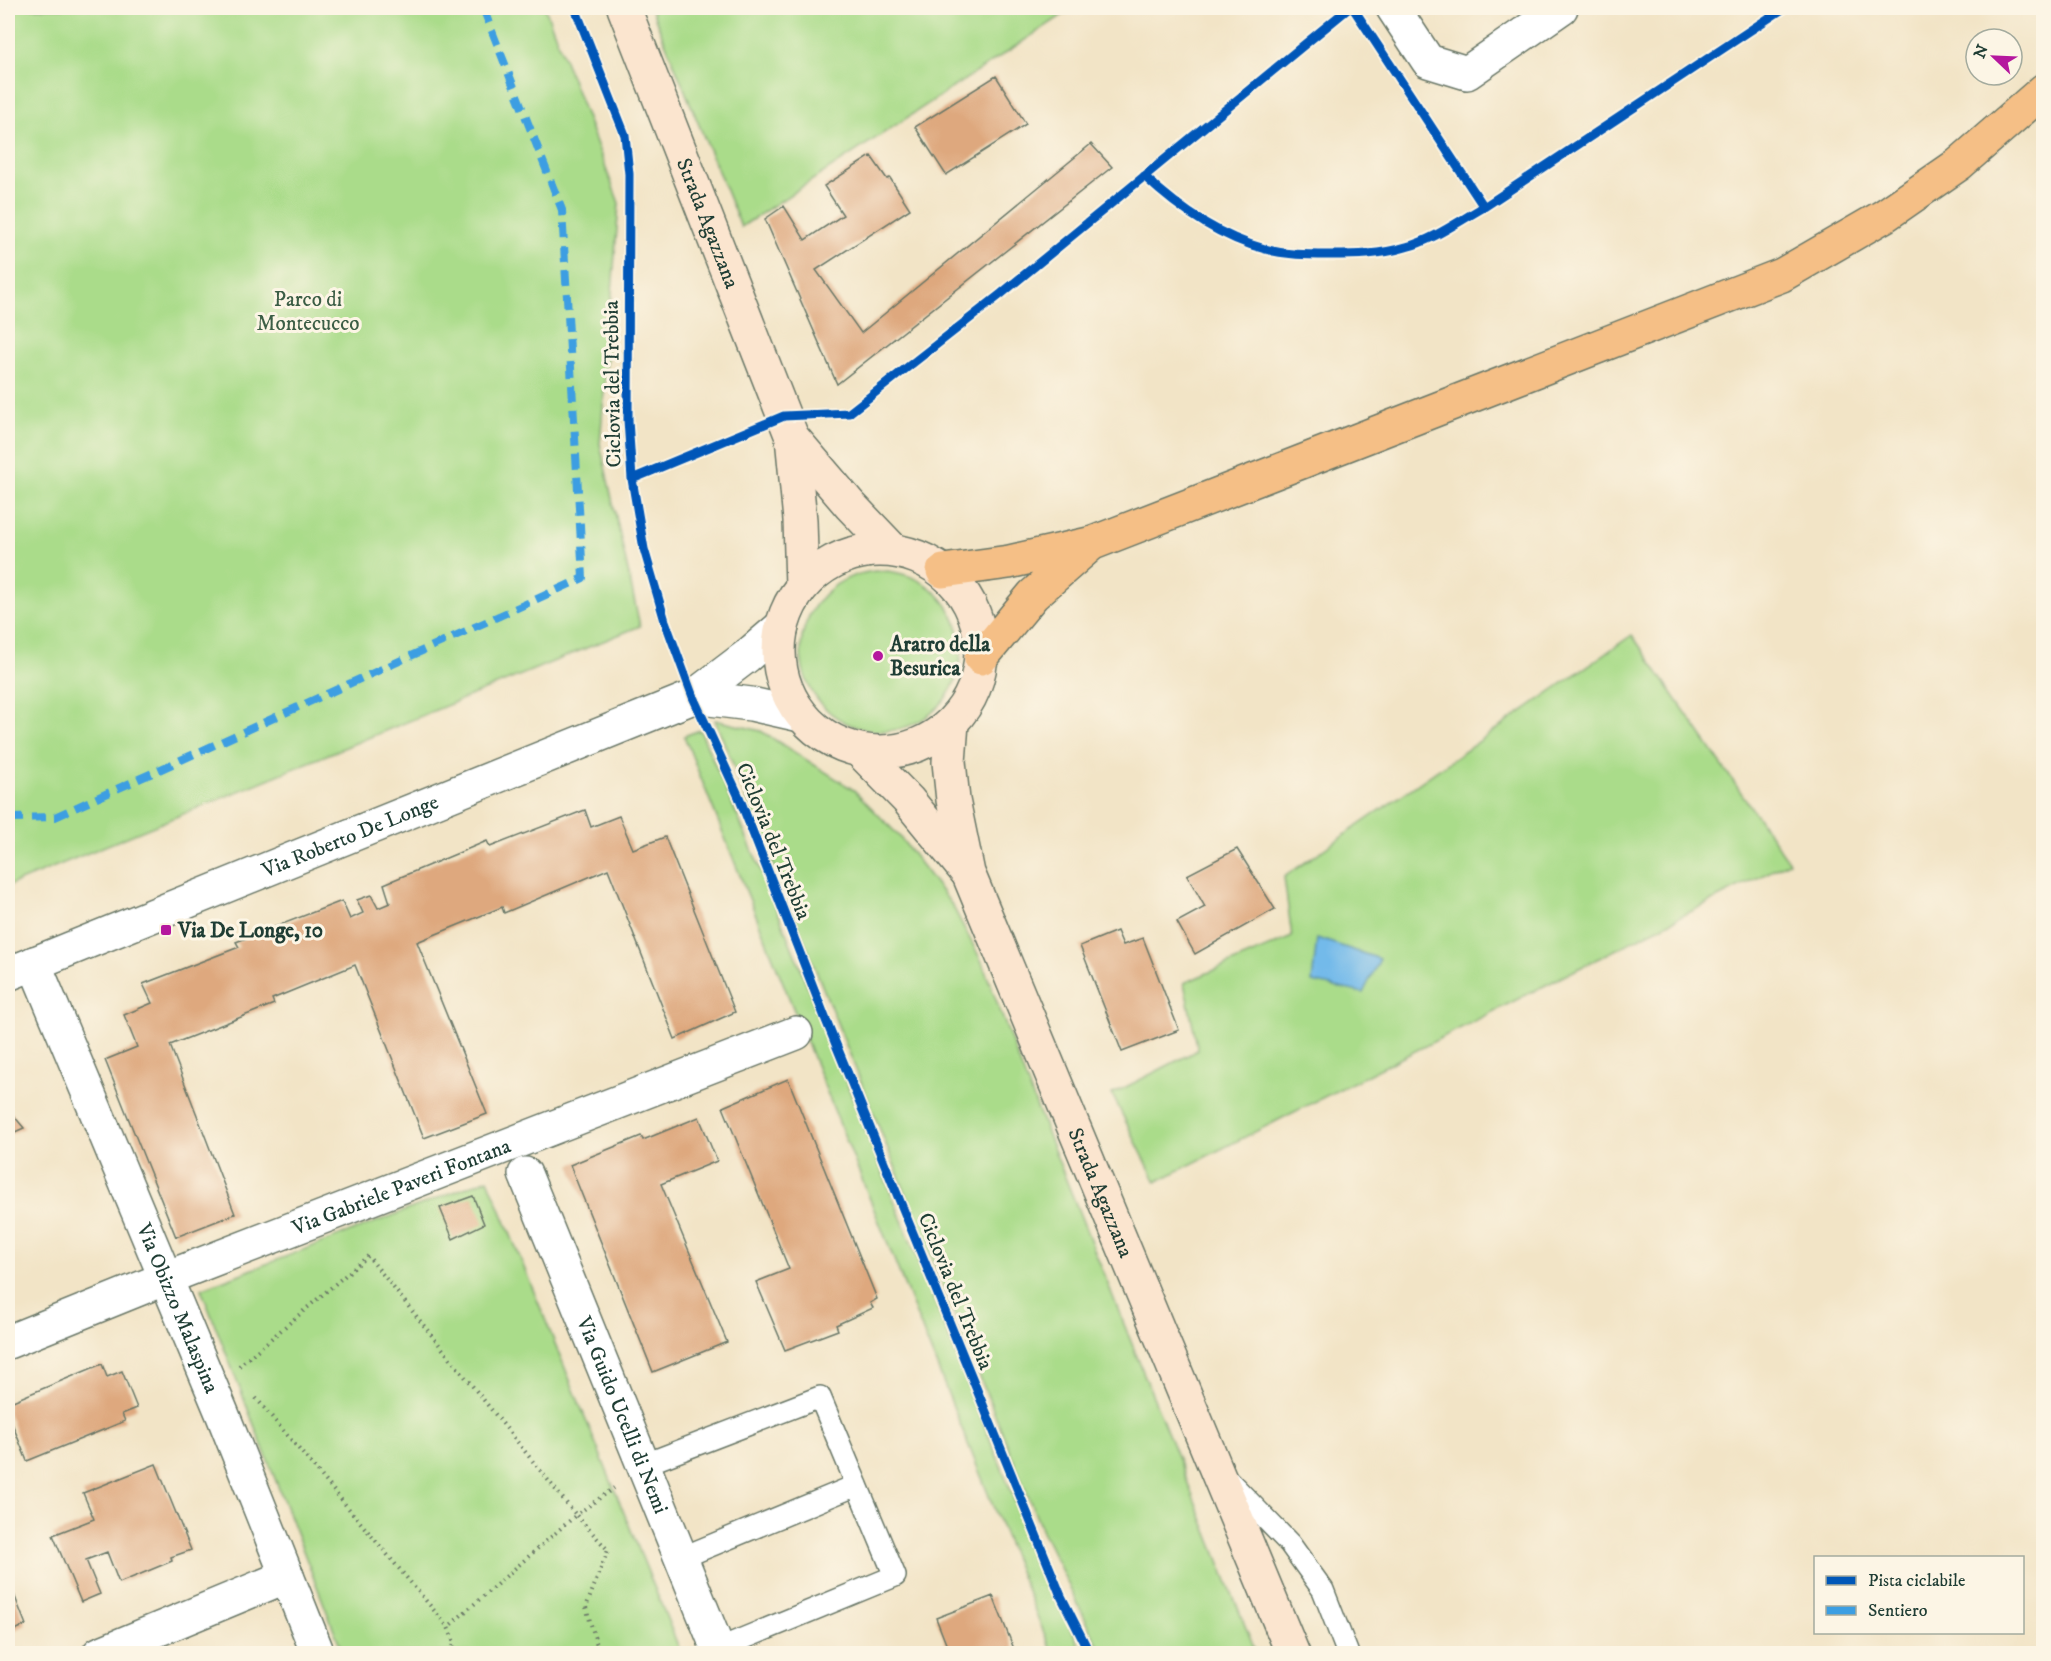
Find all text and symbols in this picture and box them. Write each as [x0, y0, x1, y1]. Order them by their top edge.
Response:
north arrow [1964, 27, 2024, 87]
text: N [1969, 42, 1993, 61]
street label: Strada Agazzana [670, 154, 745, 293]
park label: Parco di Montecucco [257, 287, 359, 337]
street label: Ciclovia del Trebbia [599, 300, 627, 468]
place label: Aratro della Besurica [889, 632, 991, 682]
marker: Aratro della Besurica [871, 649, 885, 663]
street label: Ciclovia del Trebbia [730, 759, 816, 924]
street label: Via Roberto De Longe [257, 789, 443, 884]
place label: Via De Longe, 10 [177, 918, 323, 944]
marker: Via De Longe, 10 [159, 923, 173, 937]
street label: Strada Agazzana [1062, 1124, 1139, 1262]
street label: Via Gabriele Paveri Fontana [288, 1133, 515, 1242]
street label: Ciclovia del Trebbia [912, 1209, 998, 1374]
street label: Via Obizzo Malaspina [130, 1219, 224, 1397]
street label: Via Guido Ucelli di Nemi [570, 1312, 674, 1518]
legend [1814, 1556, 2024, 1634]
text: Pista ciclabile [1868, 1570, 1965, 1592]
text: Sentiero [1868, 1600, 1928, 1622]

